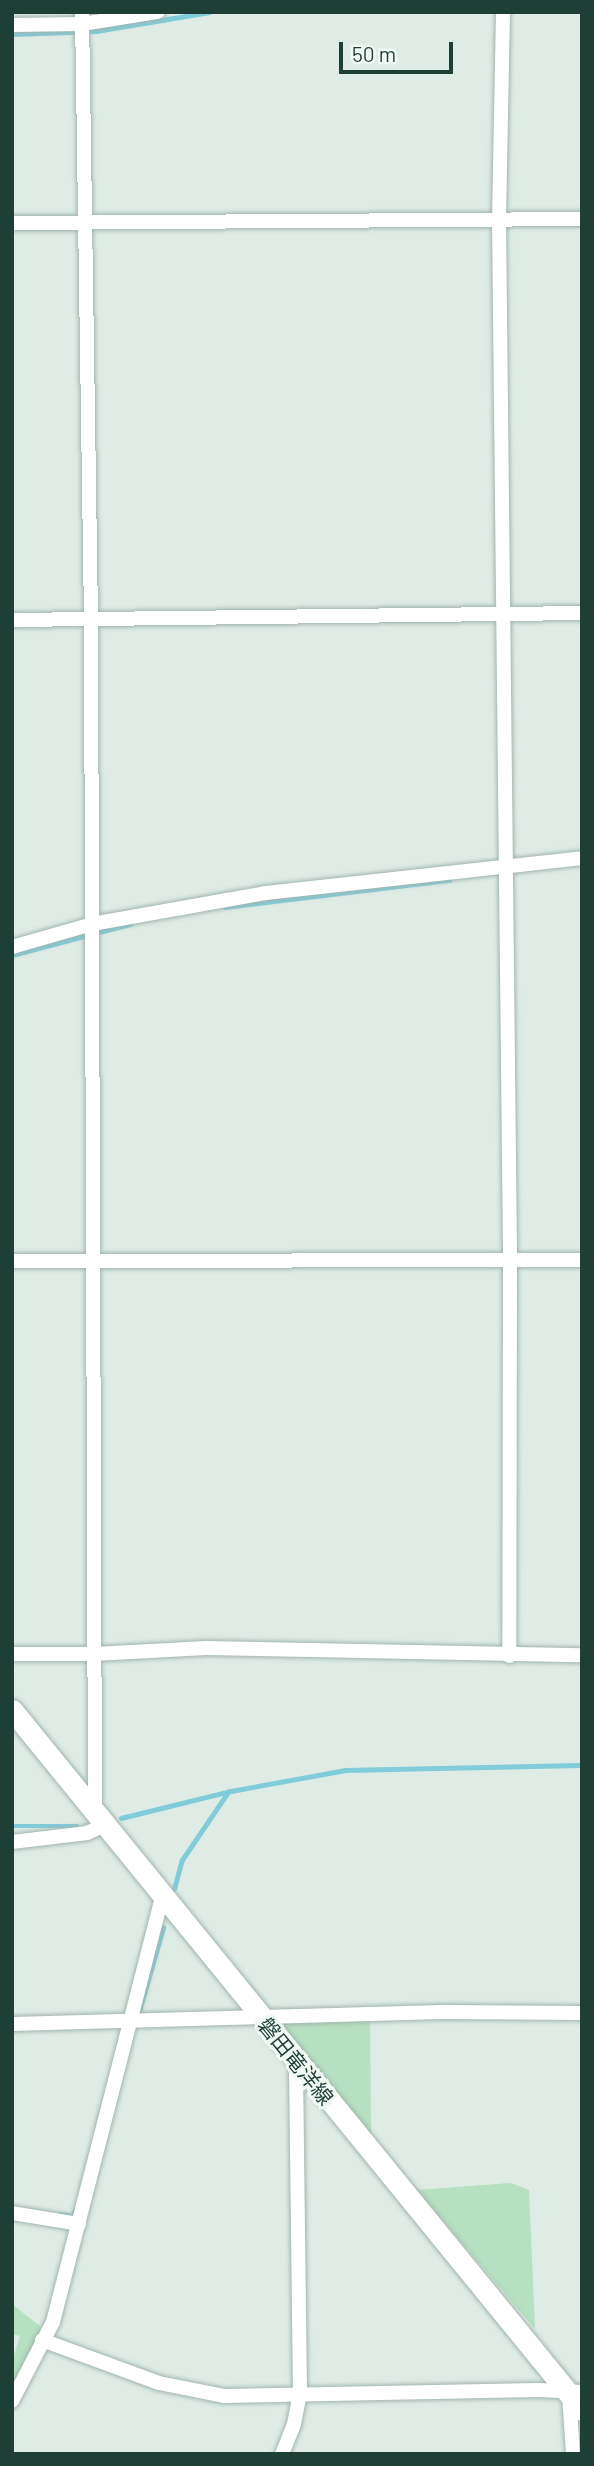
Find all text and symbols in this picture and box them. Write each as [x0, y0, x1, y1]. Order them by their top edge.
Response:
scale bar [342, 28, 456, 72]
text: 50 m [352, 41, 396, 66]
street label: 磐田竜洋線 [253, 2012, 339, 2110]

